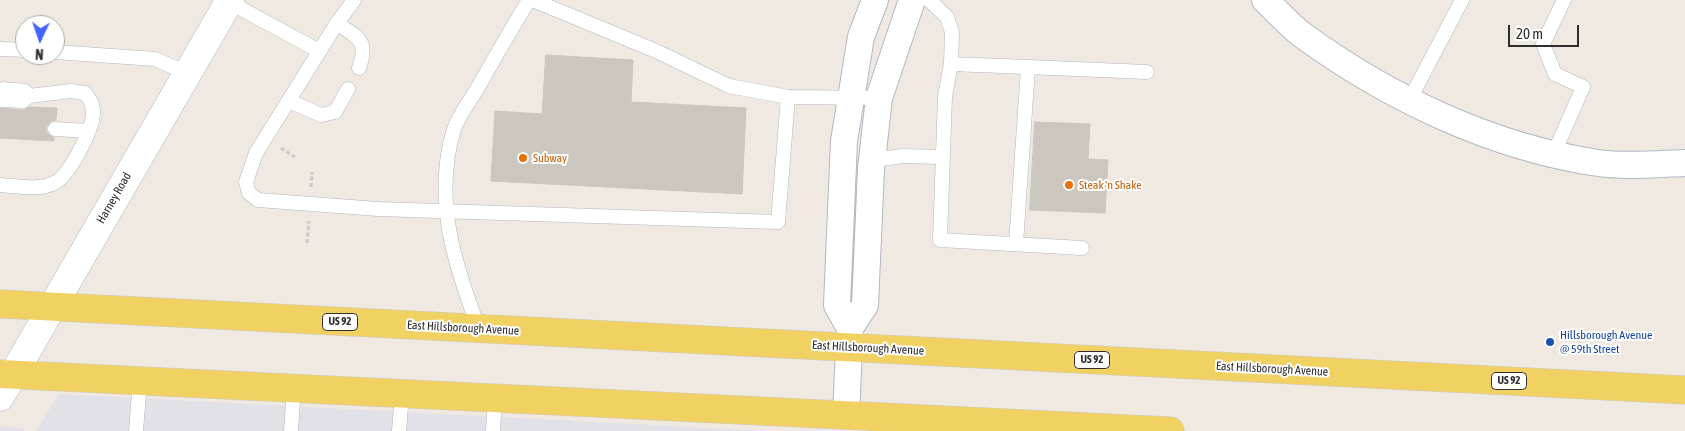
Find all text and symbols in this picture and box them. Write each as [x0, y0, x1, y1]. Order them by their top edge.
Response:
north arrow [15, 15, 65, 65]
scale bar [1510, 15, 1581, 47]
text: 20 m [1516, 25, 1543, 42]
text: N [35, 46, 44, 62]
place label: Subway [533, 151, 567, 165]
marker: Subway [517, 152, 529, 164]
street label: Harney Road [94, 170, 134, 226]
place label: Steak 'n Shake [1079, 178, 1142, 192]
marker: Steak 'n Shake [1063, 179, 1075, 191]
road number: US 92 [322, 314, 358, 331]
street label: East Hillsborough Avenue [406, 318, 520, 338]
place label: Hillsborough Avenue @ 59th Street [1560, 328, 1652, 356]
marker: Hillsborough Avenue @ 59th Street [1544, 336, 1556, 348]
street label: East Hillsborough Avenue [811, 338, 925, 358]
road number: US 92 [1074, 352, 1110, 368]
street label: East Hillsborough Avenue [1215, 359, 1329, 379]
road number: US 92 [1492, 372, 1526, 390]

